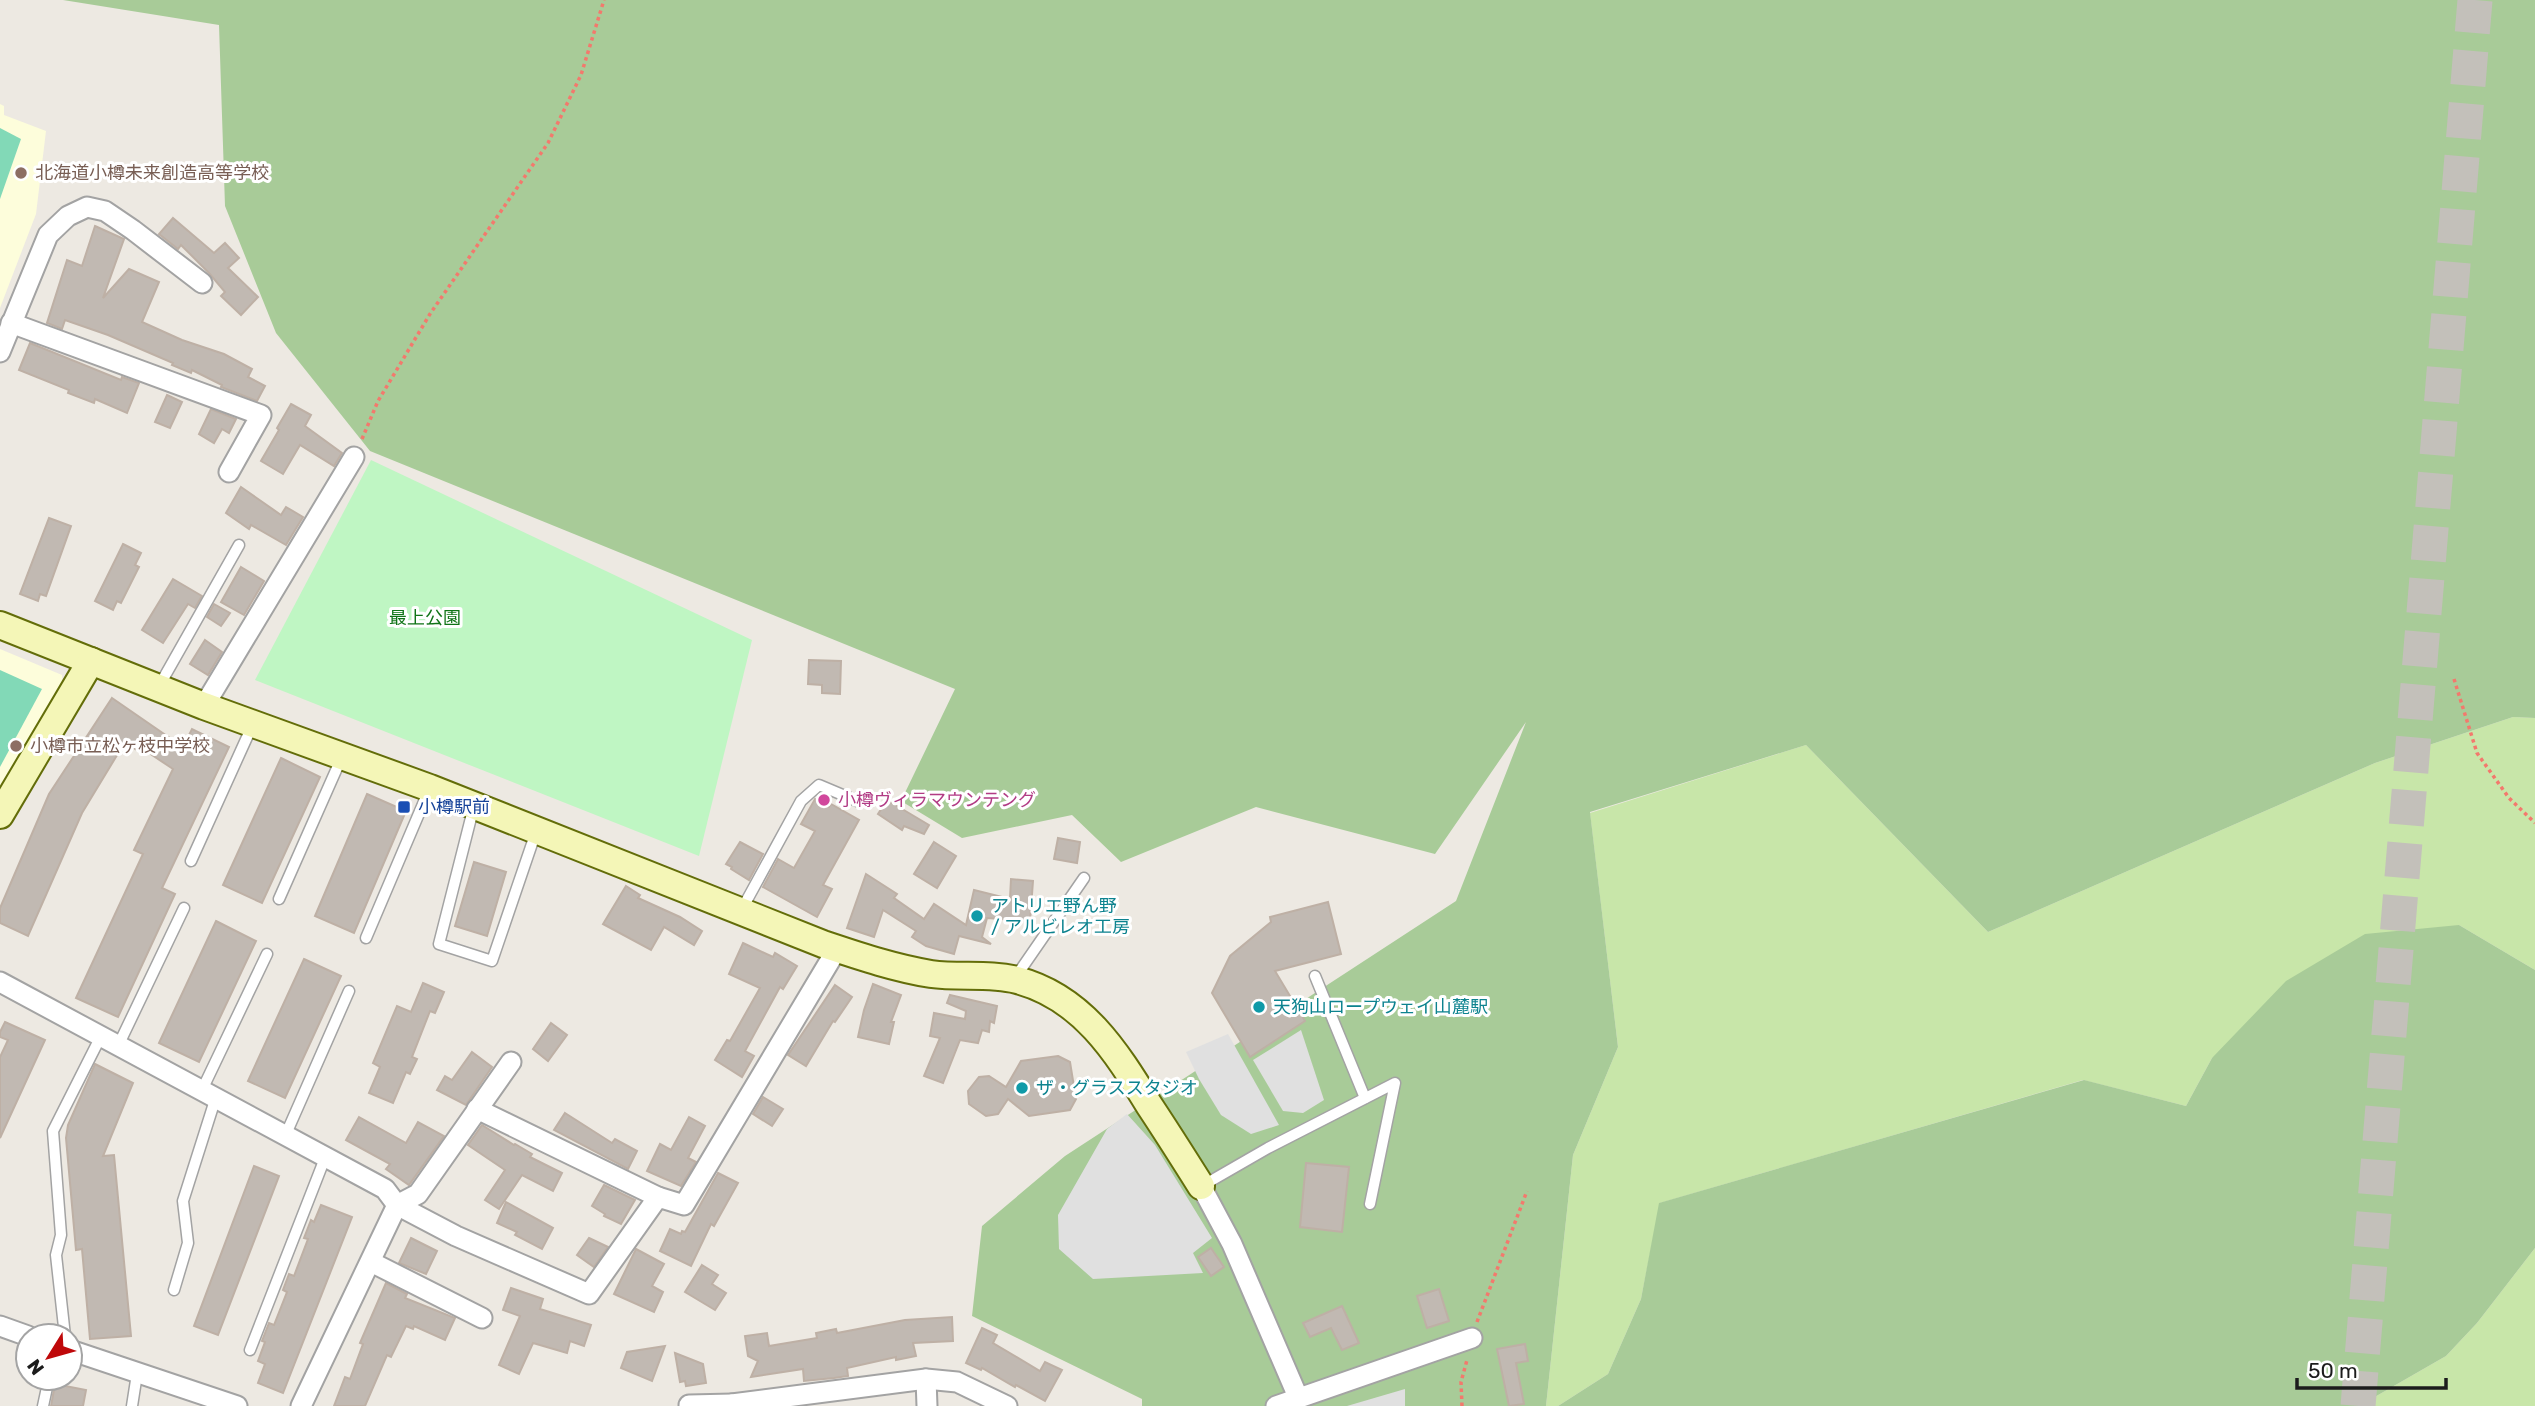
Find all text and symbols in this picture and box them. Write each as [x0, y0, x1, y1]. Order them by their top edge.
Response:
place label: 北海道小樽未来創造高等学校 [35, 162, 269, 184]
marker: 北海道小樽未来創造高等学校 [13, 165, 29, 181]
park label: 最上公園 [389, 607, 461, 629]
place label: 小樽市立松ヶ枝中学校 [30, 735, 210, 757]
marker: 小樽市立松ヶ枝中学校 [8, 738, 24, 754]
place label: 小樽ヴィラマウンテング [838, 789, 1036, 811]
marker: 小樽ヴィラマウンテング [816, 792, 832, 808]
place label: 小樽駅前 [418, 796, 490, 818]
marker: 小樽駅前 [396, 799, 412, 815]
place label: アトリエ野ん野 / アルビレオ工房 [991, 895, 1130, 938]
marker: アトリエ野ん野 / アルビレオ工房 [969, 908, 985, 924]
place label: 天狗山ロープウェイ山麓駅 [1273, 996, 1488, 1018]
marker: 天狗山ロープウェイ山麓駅 [1251, 999, 1267, 1015]
place label: ザ・グラススタジオ [1036, 1077, 1198, 1099]
marker: ザ・グラススタジオ [1014, 1080, 1030, 1096]
north arrow [14, 1322, 84, 1392]
scale bar [2297, 1346, 2446, 1390]
text: N [23, 1355, 49, 1379]
text: 50 m [2308, 1358, 2358, 1383]

